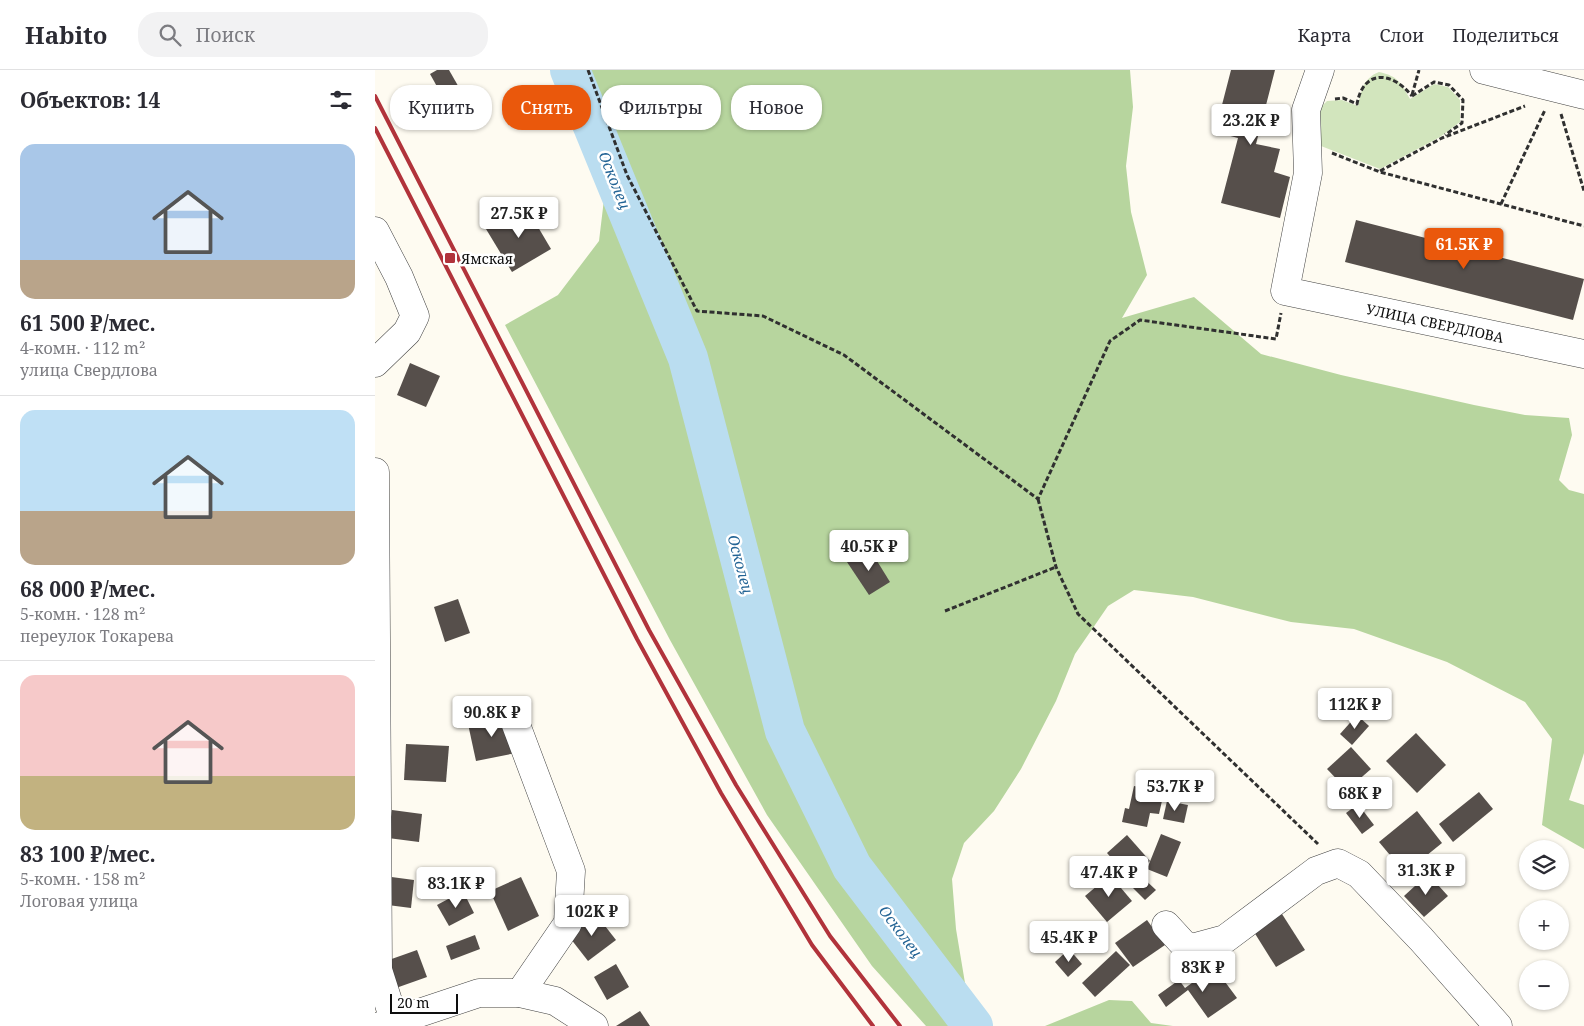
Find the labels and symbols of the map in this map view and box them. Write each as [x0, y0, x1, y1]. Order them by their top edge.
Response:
pin: 23.2K ₽ [1205, 104, 1297, 146]
water label: Осколец [594, 148, 636, 212]
pin: 27.5K ₽ [473, 196, 565, 239]
pin: 61.5K ₽ [1418, 228, 1510, 270]
place label: Ямская [460, 249, 513, 268]
marker: Ямская [443, 251, 457, 265]
street label: УЛИЦА СВЕРДЛОВА [1364, 299, 1506, 347]
pin: 40.5K ₽ [823, 530, 915, 572]
water label: Осколец [724, 532, 758, 596]
pin: 112K ₽ [1314, 688, 1396, 730]
pin: 90.8K ₽ [446, 696, 538, 738]
pin: 53.7K ₽ [1129, 770, 1221, 812]
pin: 68K ₽ [1325, 776, 1395, 819]
pin: 31.3K ₽ [1380, 854, 1472, 896]
pin: 47.4K ₽ [1063, 856, 1155, 898]
pin: 83.1K ₽ [410, 866, 502, 909]
pin: 102K ₽ [551, 894, 633, 937]
water label: Осколец [875, 901, 927, 961]
pin: 45.4K ₽ [1023, 920, 1115, 963]
pin: 83K ₽ [1168, 950, 1238, 993]
scale bar [390, 991, 457, 1014]

